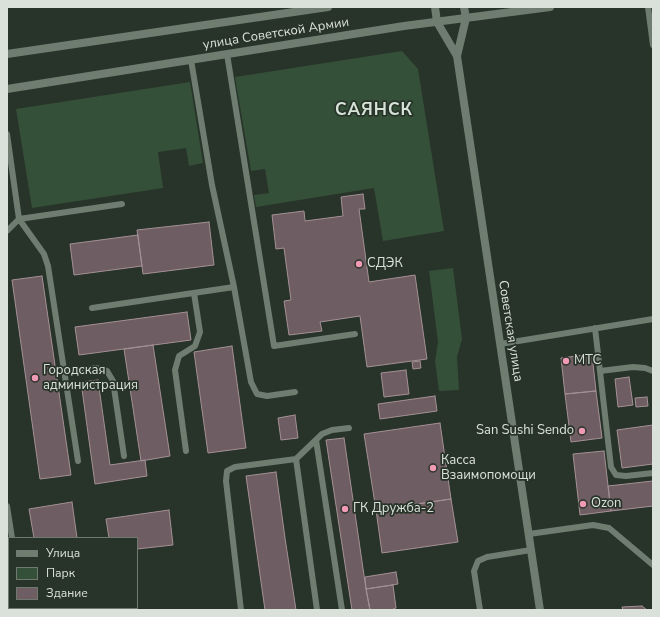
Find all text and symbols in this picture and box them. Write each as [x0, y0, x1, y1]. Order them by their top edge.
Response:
street label: улица Советской Армии [202, 15, 350, 53]
district label: САЯНСК [335, 101, 413, 121]
place label: СДЭК [367, 256, 403, 272]
marker: СДЭК [354, 259, 364, 269]
street label: Советская улица [494, 279, 526, 383]
place label: МТС [574, 353, 601, 369]
marker: МТС [561, 356, 571, 366]
place label: Городская администрация [43, 363, 138, 394]
marker: Городская администрация [30, 373, 40, 383]
place label: San Sushi Sendo [476, 423, 574, 439]
marker: San Sushi Sendo [577, 426, 587, 436]
place label: Касса Взаимопомощи [441, 453, 536, 484]
marker: Касса Взаимопомощи [428, 463, 438, 473]
place label: Ozon [591, 496, 621, 512]
marker: Ozon [578, 499, 588, 509]
place label: ГК Дружба-2 [353, 501, 434, 517]
marker: ГК Дружба-2 [340, 504, 350, 514]
legend [8, 537, 138, 609]
text: Улица [46, 545, 80, 561]
text: Парк [46, 565, 75, 581]
text: Здание [46, 585, 88, 601]

